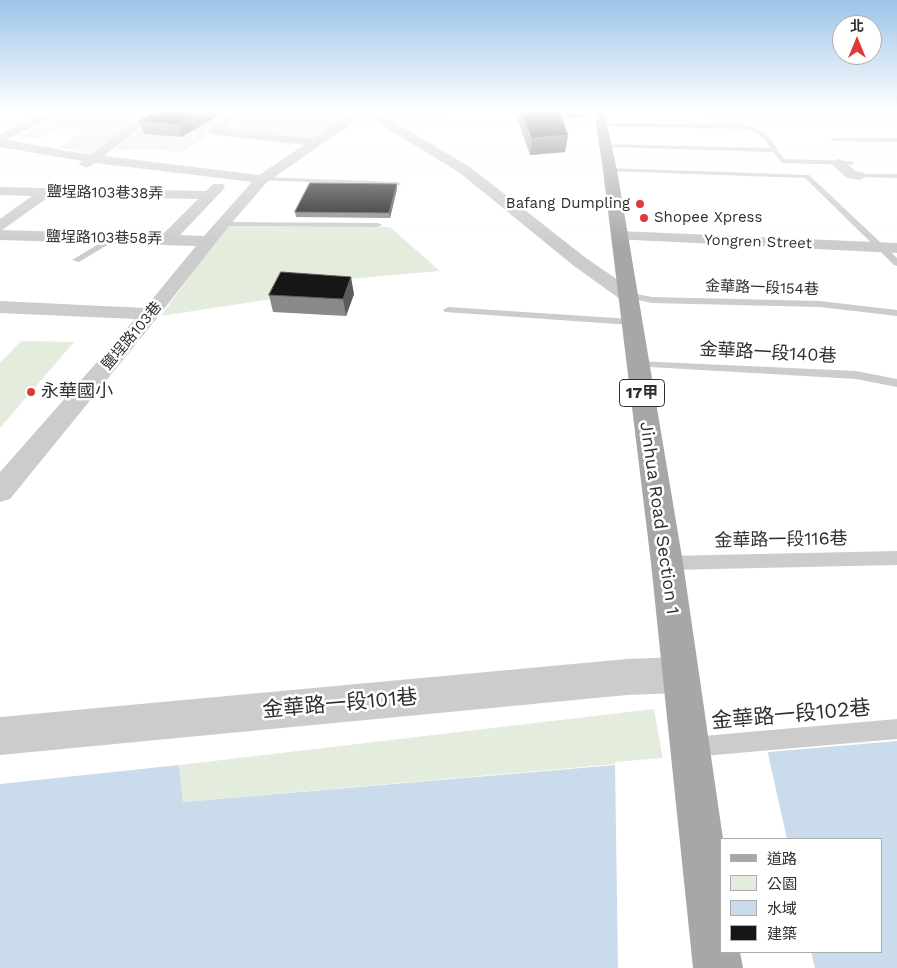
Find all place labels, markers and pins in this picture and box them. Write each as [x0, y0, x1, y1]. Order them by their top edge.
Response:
place label: Bafang Dumpling [506, 195, 630, 213]
marker: Bafang Dumpling [634, 198, 646, 210]
place label: Shopee Xpress [654, 209, 762, 227]
marker: Shopee Xpress [638, 212, 650, 224]
place label: 永華國小 [41, 381, 113, 403]
marker: 永華國小 [25, 386, 37, 398]

